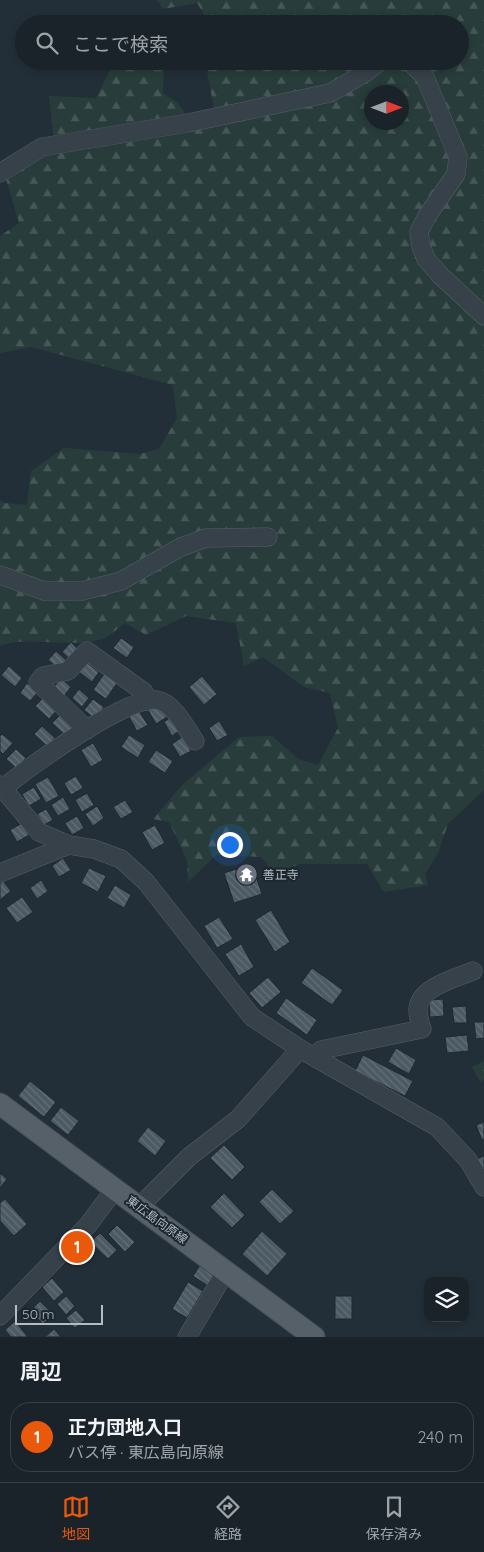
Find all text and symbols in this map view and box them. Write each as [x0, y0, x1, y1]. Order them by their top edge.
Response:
search box [15, 15, 469, 70]
icon: search [33, 29, 61, 57]
text: ここで検索 [73, 32, 168, 56]
north arrow [364, 85, 409, 130]
your location [217, 832, 243, 858]
temple icon: 善正寺 [235, 863, 259, 887]
place label: 善正寺 [263, 867, 299, 882]
street label: 東広島向原線 [124, 1192, 191, 1247]
pin: 1 [61, 1228, 93, 1266]
map controls [424, 1277, 469, 1322]
button: layers [424, 1277, 469, 1322]
scale bar [15, 1302, 102, 1325]
text: 50 m [22, 1305, 55, 1323]
text: 周辺 [20, 1358, 62, 1384]
text: 正力団地入口 [68, 1415, 182, 1439]
text: 1 [34, 1427, 40, 1447]
text: 240 m [417, 1427, 463, 1447]
text: バス停 · 東広島向原線 [68, 1442, 224, 1462]
tab: 地図 [62, 1493, 90, 1543]
tab: 経路 [214, 1493, 242, 1543]
tab: 保存済み [366, 1493, 422, 1543]

